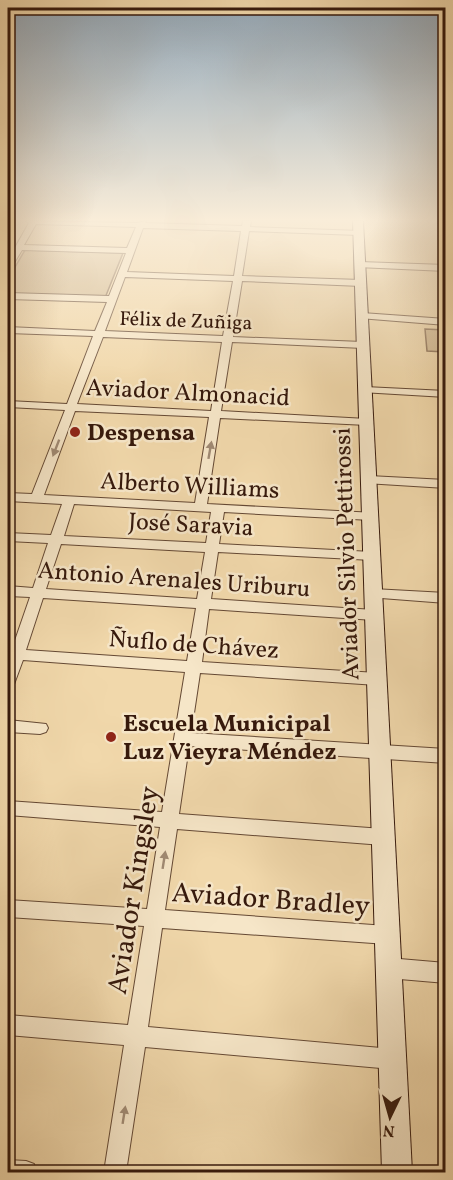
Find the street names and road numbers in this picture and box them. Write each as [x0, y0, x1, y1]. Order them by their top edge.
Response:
street label: Félix de Zuñiga [119, 306, 253, 338]
street label: Aviador Almonacid [85, 372, 291, 416]
street label: Aviador Silvio Pettirossi [327, 427, 369, 681]
street label: Alberto Williams [99, 465, 280, 509]
street label: José Saravia [127, 506, 254, 546]
street label: Antonio Arenales Uriburu [36, 555, 311, 607]
street label: Ñuflo de Chávez [108, 623, 280, 669]
street label: Aviador Kingsley [99, 784, 170, 997]
street label: Aviador Bradley [170, 874, 371, 927]

